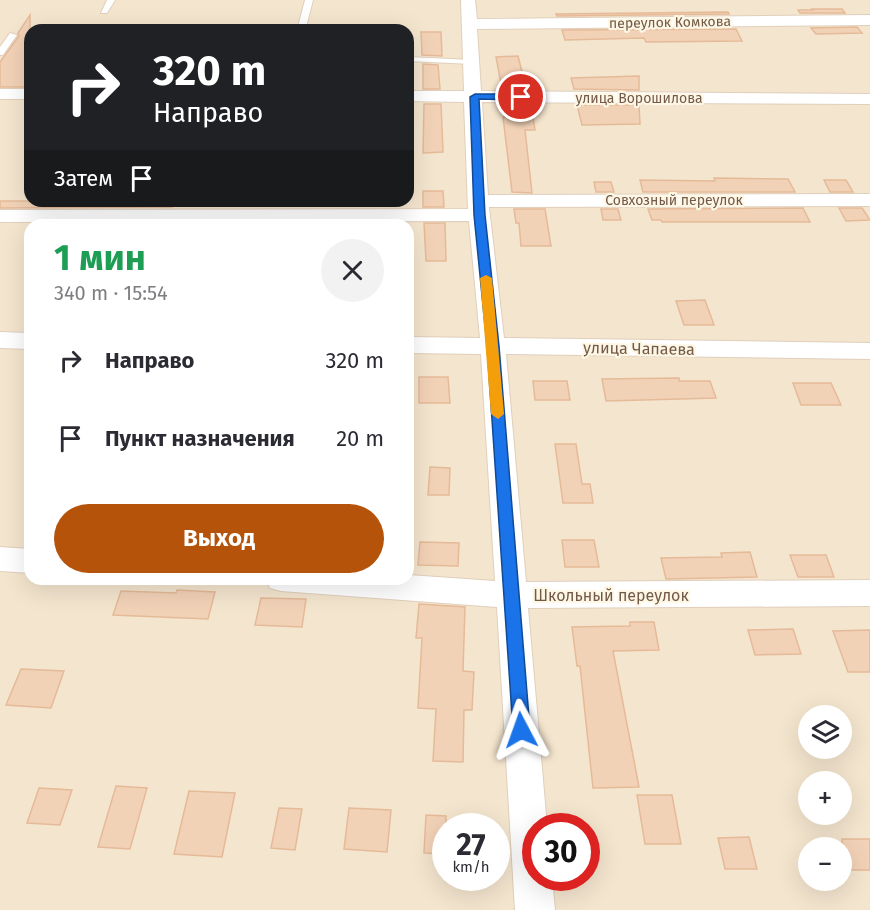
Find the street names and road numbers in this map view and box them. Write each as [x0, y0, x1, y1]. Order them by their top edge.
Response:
street label: переулок Комкова [609, 13, 731, 32]
street label: улица Ворошилова [575, 90, 703, 107]
street label: Совхозный переулок [605, 192, 744, 209]
street label: улица Чапаева [583, 338, 695, 359]
street label: Школьный переулок [533, 586, 689, 605]

